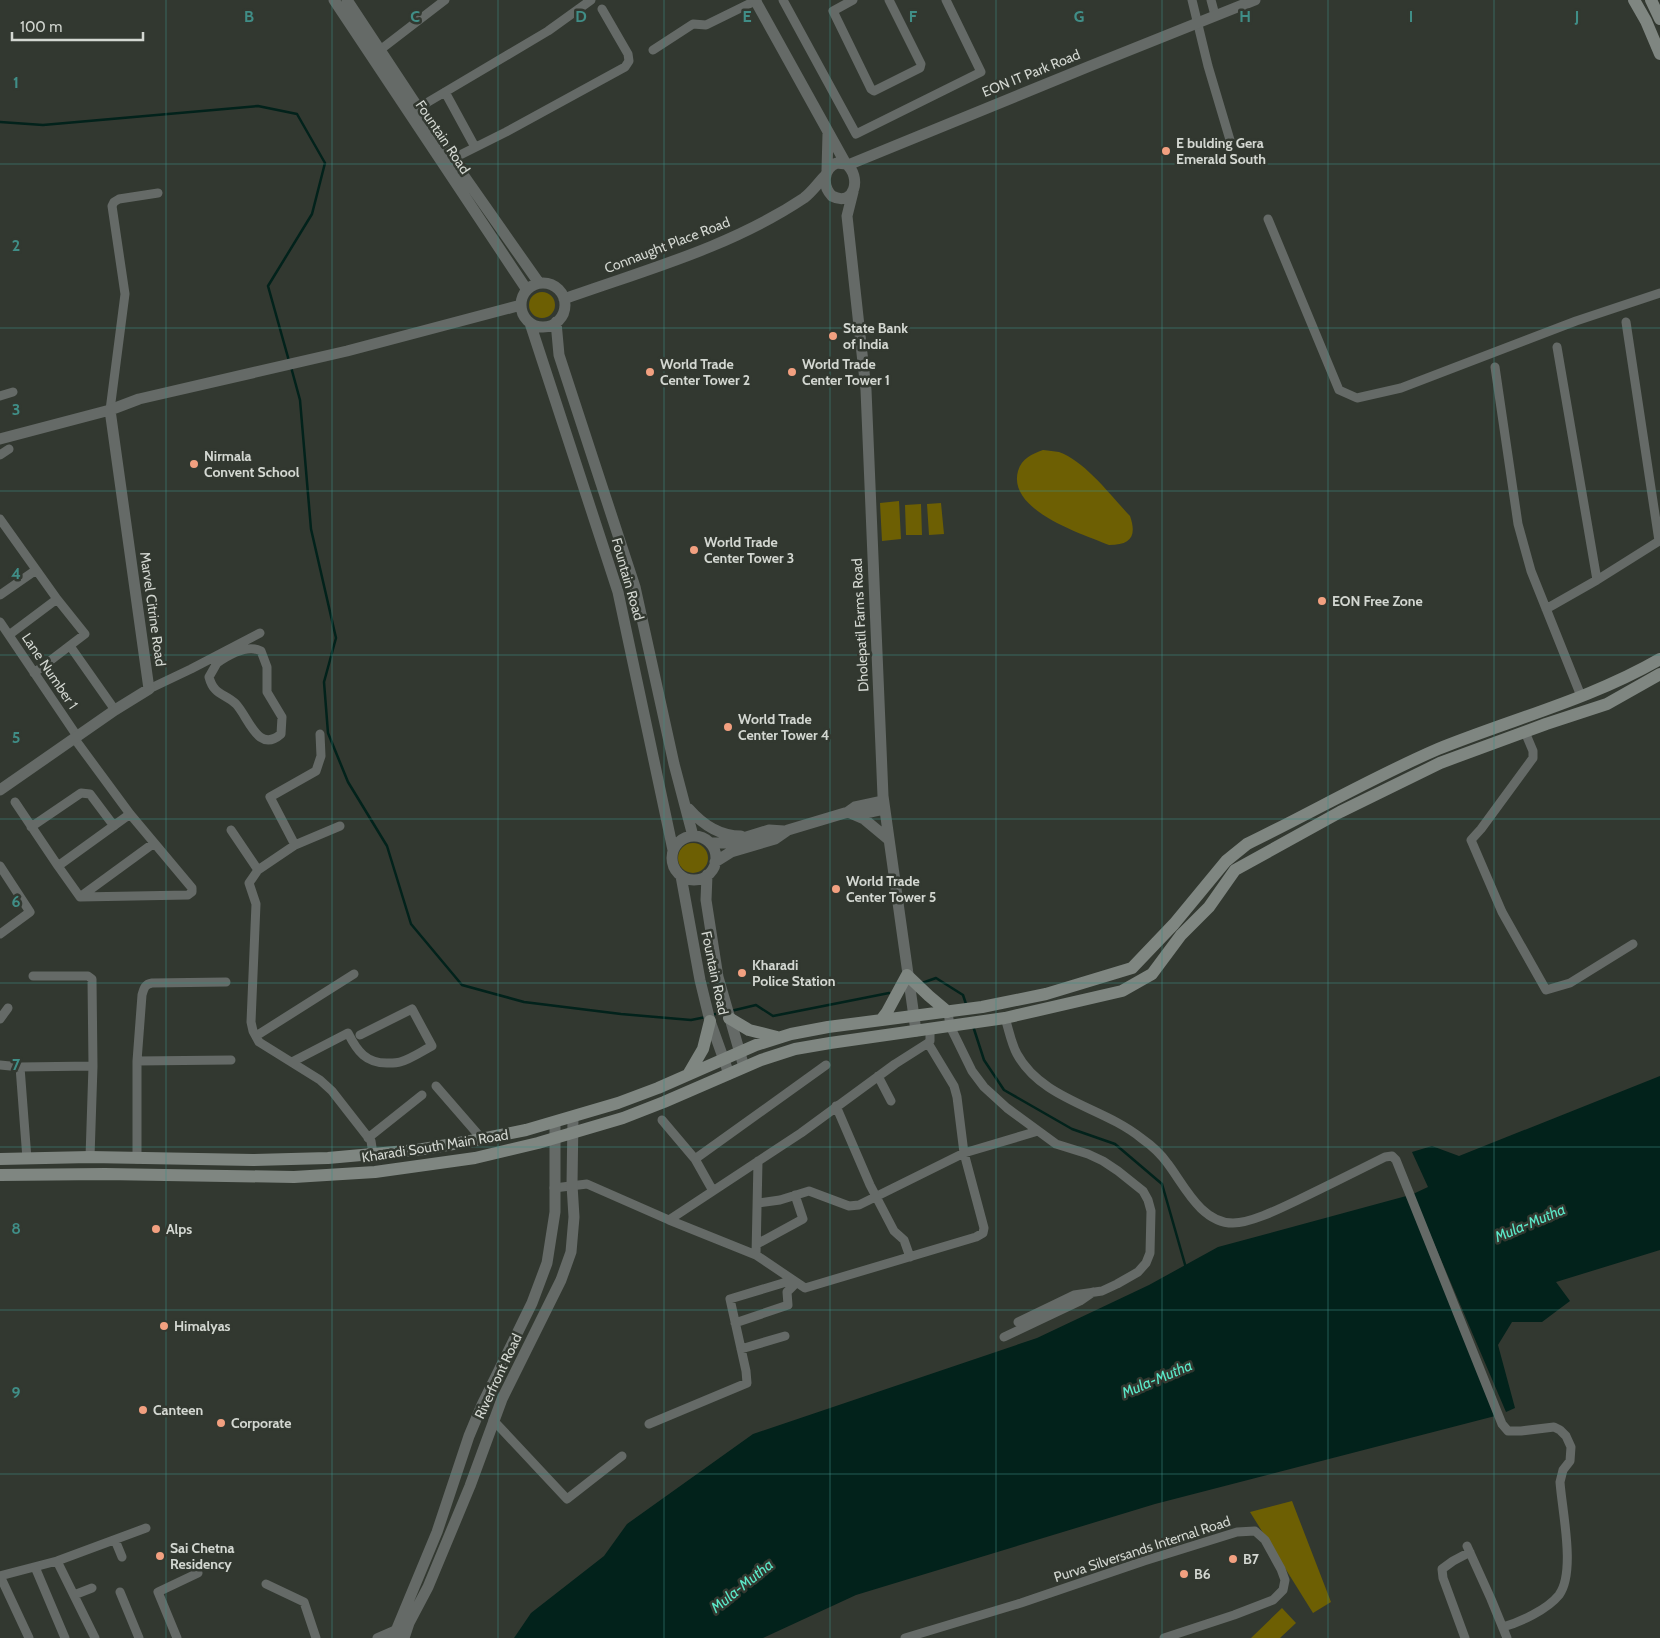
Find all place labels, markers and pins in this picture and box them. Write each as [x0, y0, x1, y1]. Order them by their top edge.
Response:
place label: E bulding Gera Emerald South [1176, 134, 1266, 168]
marker: E bulding Gera Emerald South [1160, 145, 1172, 157]
place label: State Bank of India [843, 319, 908, 353]
marker: State Bank of India [827, 330, 839, 342]
place label: World Trade Center Tower 2 [660, 355, 750, 389]
place label: World Trade Center Tower 1 [802, 355, 890, 389]
marker: World Trade Center Tower 2 [644, 366, 656, 378]
marker: World Trade Center Tower 1 [786, 366, 798, 378]
place label: Nirmala Convent School [204, 447, 300, 481]
marker: Nirmala Convent School [188, 458, 200, 470]
place label: World Trade Center Tower 3 [704, 533, 794, 567]
marker: World Trade Center Tower 3 [688, 544, 700, 556]
place label: EON Free Zone [1332, 592, 1423, 610]
marker: EON Free Zone [1316, 595, 1328, 607]
place label: World Trade Center Tower 4 [738, 710, 829, 744]
marker: World Trade Center Tower 4 [722, 721, 734, 733]
place label: World Trade Center Tower 5 [846, 872, 936, 906]
marker: World Trade Center Tower 5 [830, 883, 842, 895]
place label: Kharadi Police Station [752, 956, 835, 990]
marker: Kharadi Police Station [736, 967, 748, 979]
place label: Alps [166, 1220, 192, 1238]
marker: Alps [150, 1223, 162, 1235]
place label: Himalyas [174, 1317, 231, 1335]
marker: Himalyas [158, 1320, 170, 1332]
place label: Canteen [153, 1401, 203, 1419]
marker: Canteen [137, 1404, 149, 1416]
place label: Corporate [231, 1414, 291, 1432]
marker: Corporate [215, 1417, 227, 1429]
place label: Sai Chetna Residency [170, 1539, 235, 1573]
marker: Sai Chetna Residency [154, 1550, 166, 1562]
place label: B7 [1243, 1550, 1260, 1568]
marker: B7 [1227, 1553, 1239, 1565]
place label: B6 [1194, 1565, 1211, 1583]
marker: B6 [1178, 1568, 1190, 1580]

